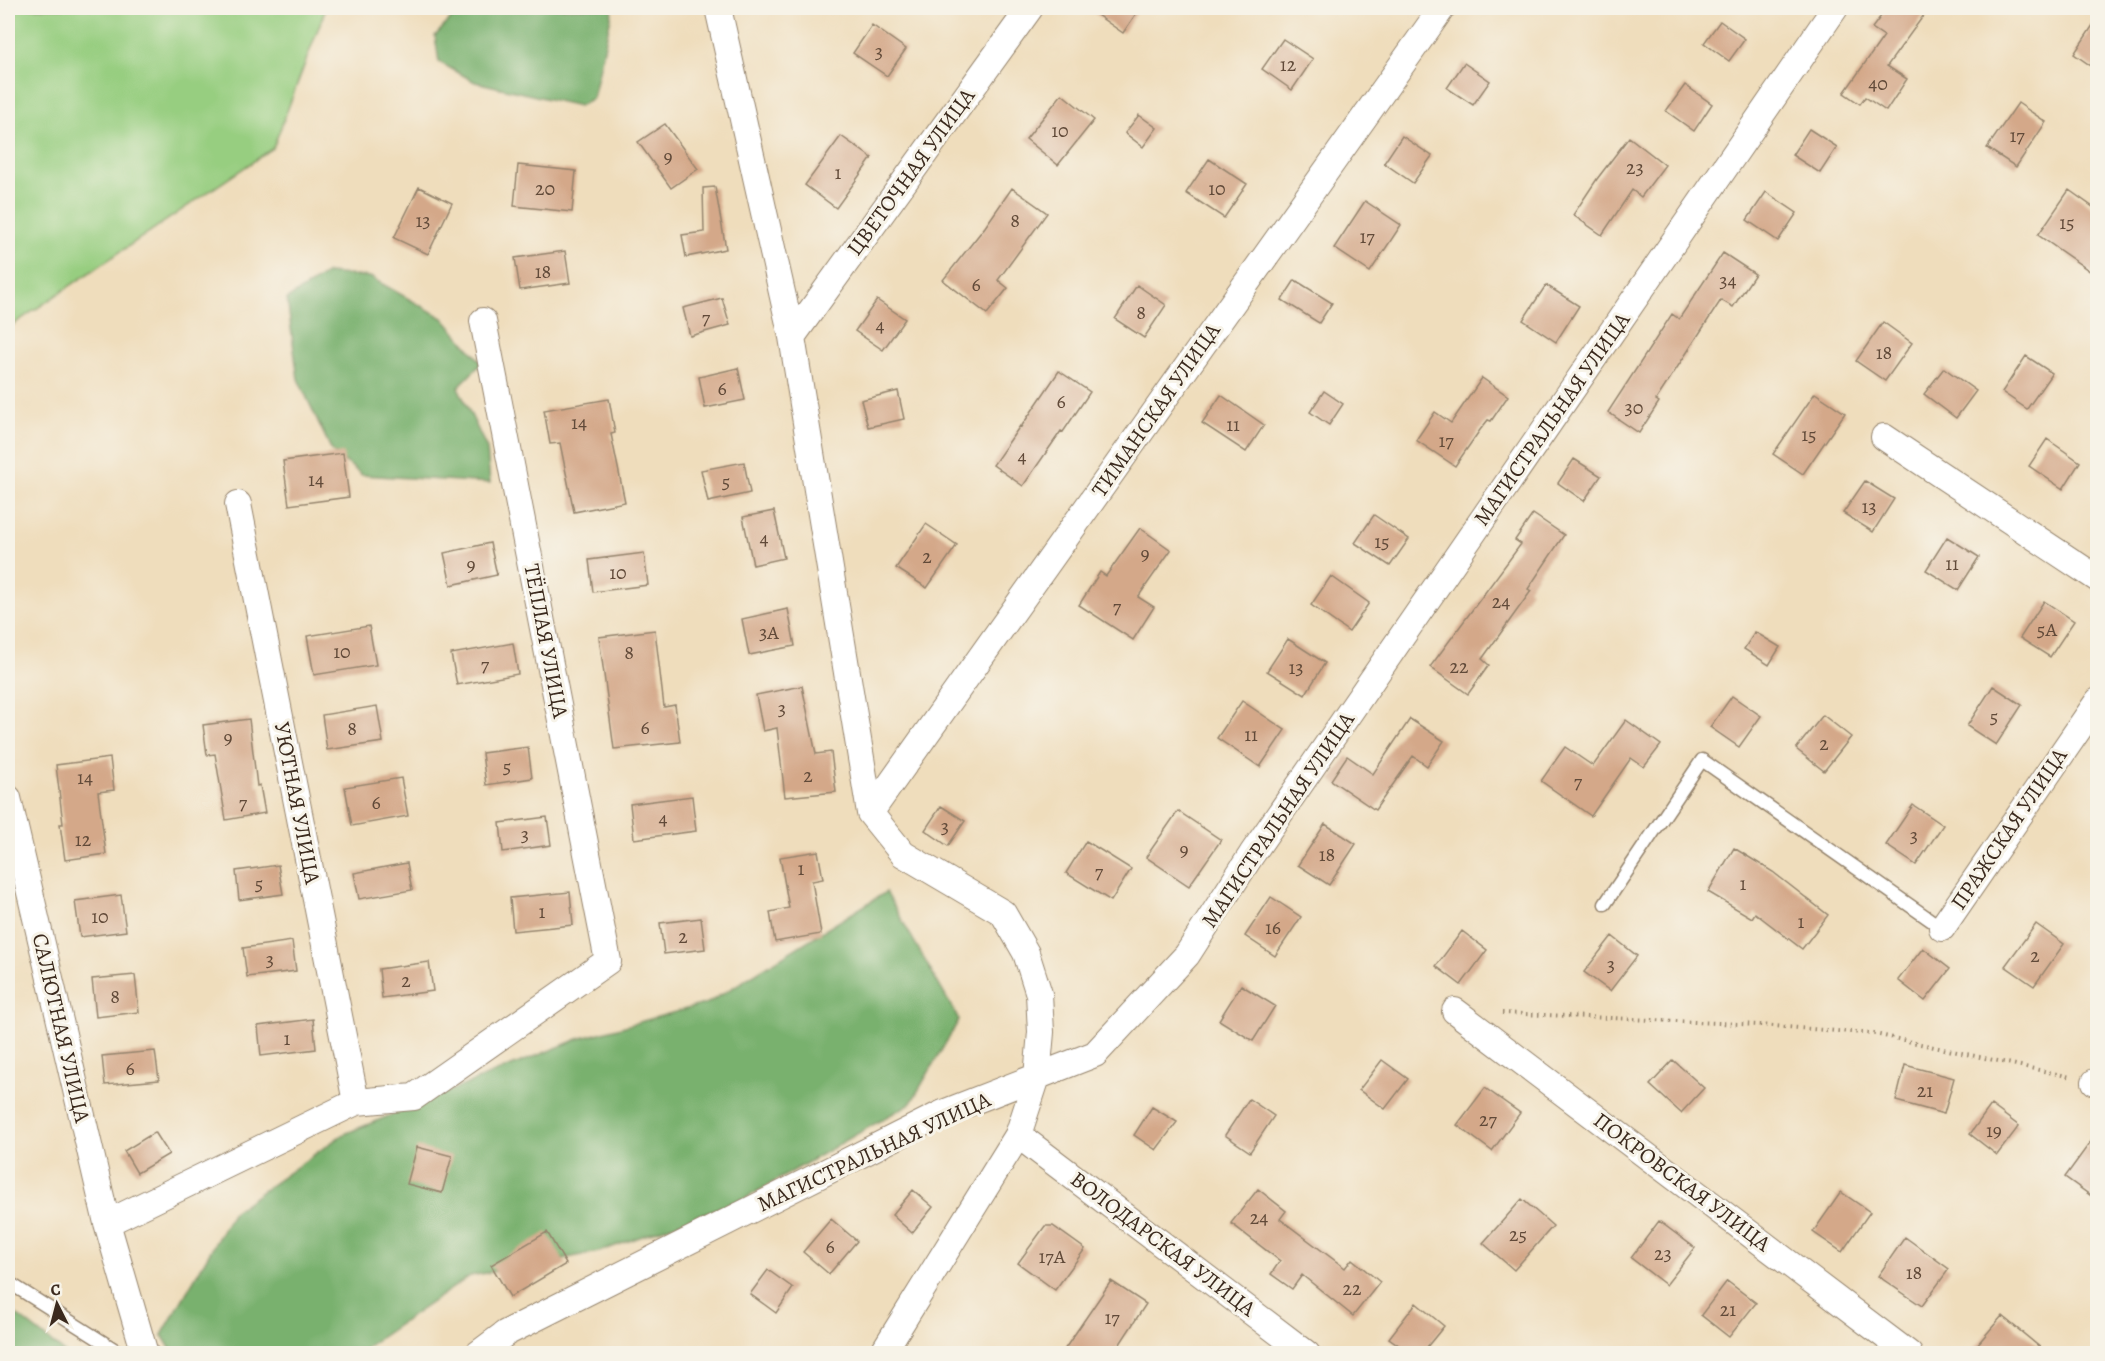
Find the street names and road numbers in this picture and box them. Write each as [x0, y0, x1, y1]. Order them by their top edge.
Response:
street label: ЦВЕТОЧНАЯ УЛИЦА [840, 81, 983, 262]
street label: МАГИСТРАЛЬНАЯ УЛИЦА [1467, 305, 1638, 532]
street label: ТИМАНСКАЯ УЛИЦА [1085, 316, 1228, 503]
street label: ТЁПЛАЯ УЛИЦА [516, 561, 576, 722]
street label: МАГИСТРАЛЬНАЯ УЛИЦА [1194, 705, 1362, 934]
street label: УЮТНАЯ УЛИЦА [267, 719, 328, 888]
street label: ПРАЖСКАЯ УЛИЦА [1944, 741, 2075, 916]
street label: САЛЮТНАЯ УЛИЦА [25, 930, 98, 1127]
street label: МАГИСТРАЛЬНАЯ УЛИЦА [752, 1084, 997, 1219]
street label: ПОКРОВСКАЯ УЛИЦА [1587, 1105, 1778, 1259]
street label: ВОЛОДАРСКАЯ УЛИЦА [1064, 1164, 1263, 1324]

